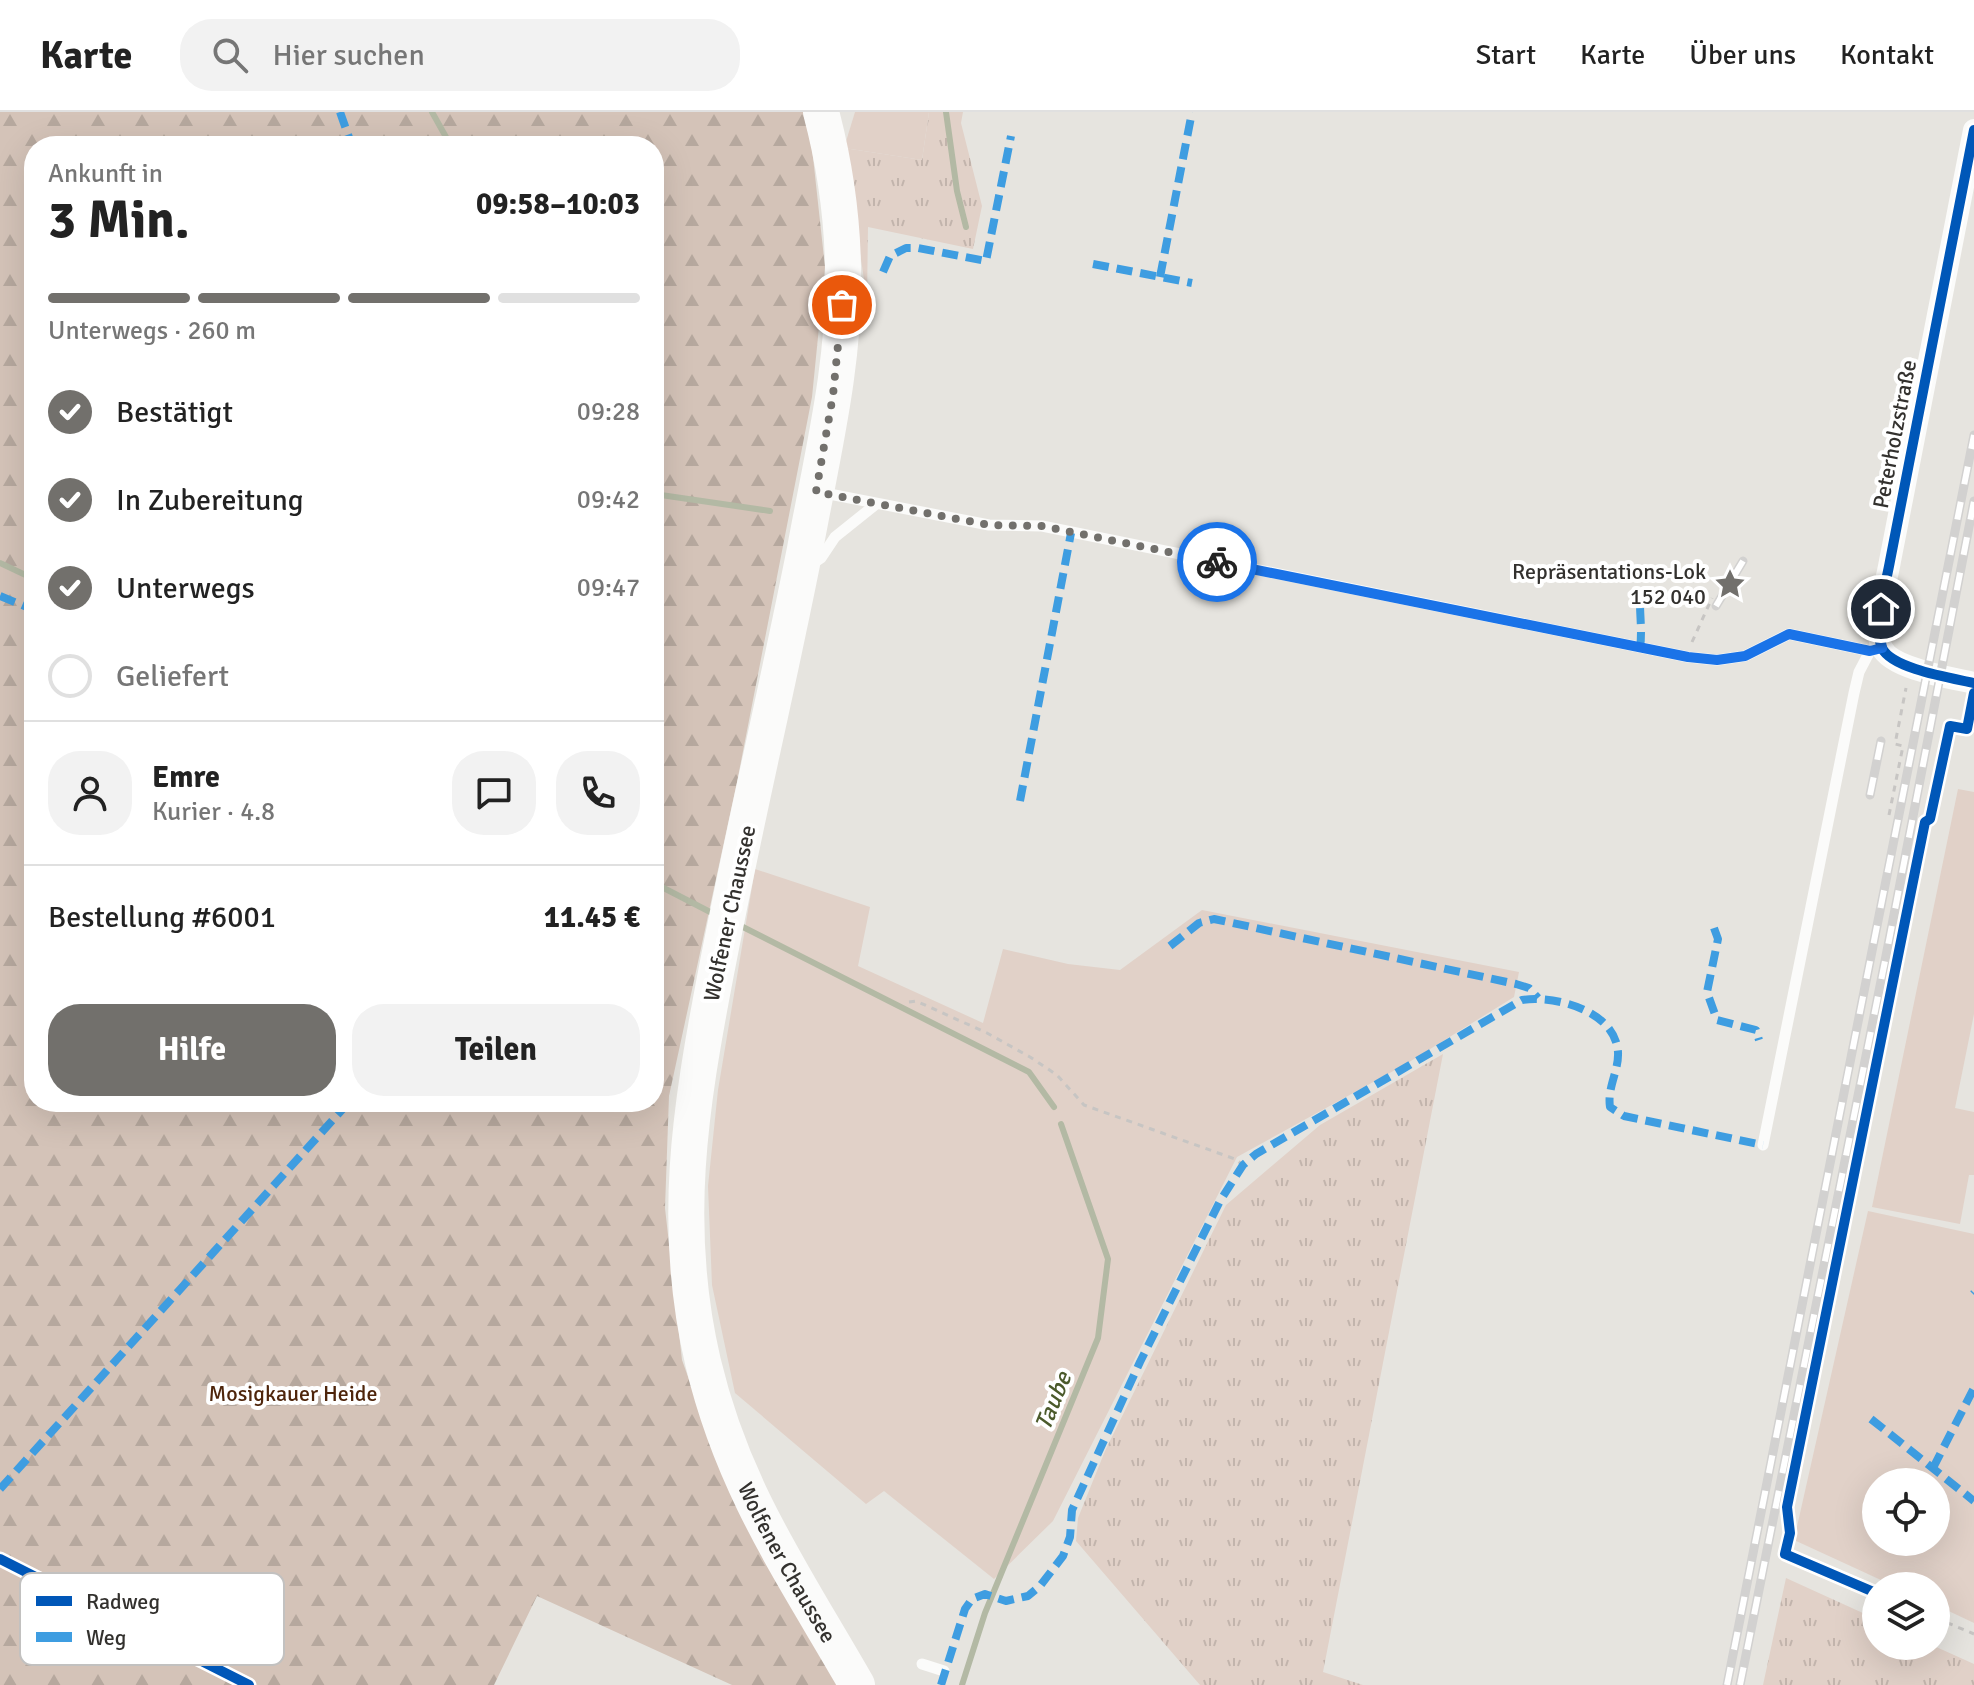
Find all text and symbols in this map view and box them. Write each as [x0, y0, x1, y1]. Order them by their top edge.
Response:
search box [180, 19, 740, 91]
text: Karte [40, 32, 132, 79]
icon: search [208, 33, 252, 77]
text: Hier suchen [272, 37, 425, 74]
text: Start [1476, 38, 1536, 72]
text: Karte [1580, 38, 1645, 72]
text: Über uns [1689, 38, 1796, 72]
text: Kontakt [1840, 38, 1934, 72]
text: Ankunft in [48, 158, 163, 190]
text: 09:58–10:03 [476, 186, 640, 223]
text: 3 Min. [48, 188, 190, 252]
pin [808, 271, 876, 339]
icon: bag [820, 283, 864, 327]
text: Unterwegs · 260 m [48, 315, 256, 347]
street label: Peterholzstraße [1867, 357, 1922, 511]
icon: check [48, 390, 92, 434]
text: Bestätigt [116, 394, 233, 431]
text: 09:28 [577, 396, 640, 428]
icon: check [48, 478, 92, 522]
text: In Zubereitung [116, 482, 304, 519]
text: 09:42 [577, 484, 640, 516]
courier [1177, 522, 1257, 602]
icon: bike [1195, 540, 1239, 584]
place label: Repräsentations-Lok 152 040 [1512, 558, 1706, 610]
icon: check [48, 566, 92, 610]
place icon: Repräsentations-Lok 152 040 [1713, 567, 1747, 601]
text: Unterwegs [116, 570, 255, 607]
text: 09:47 [577, 572, 640, 604]
pin [1847, 575, 1915, 643]
icon: home [1859, 587, 1903, 631]
text: Geliefert [116, 658, 229, 695]
button: person [48, 751, 132, 835]
button: chat [452, 751, 536, 835]
button: phone [556, 751, 640, 835]
text: Emre [152, 759, 220, 796]
text: Kurier · 4.8 [152, 796, 275, 828]
street label: Wolfener Chaussee [698, 823, 761, 1004]
text: Bestellung #6001 [48, 899, 276, 936]
text: 11.45 € [544, 899, 640, 936]
button: Hilfe [48, 1004, 336, 1096]
button: Teilen [352, 1004, 640, 1096]
water label: Taube [1028, 1367, 1079, 1434]
park label: Mosigkauer Heide [208, 1380, 378, 1407]
map controls [1862, 1468, 1950, 1660]
button: locate [1862, 1468, 1950, 1556]
street label: Wolfener Chaussee [732, 1478, 842, 1648]
button: layers [1862, 1572, 1950, 1660]
legend [20, 1573, 284, 1665]
text: Radweg [86, 1588, 160, 1615]
text: Weg [86, 1624, 126, 1651]

